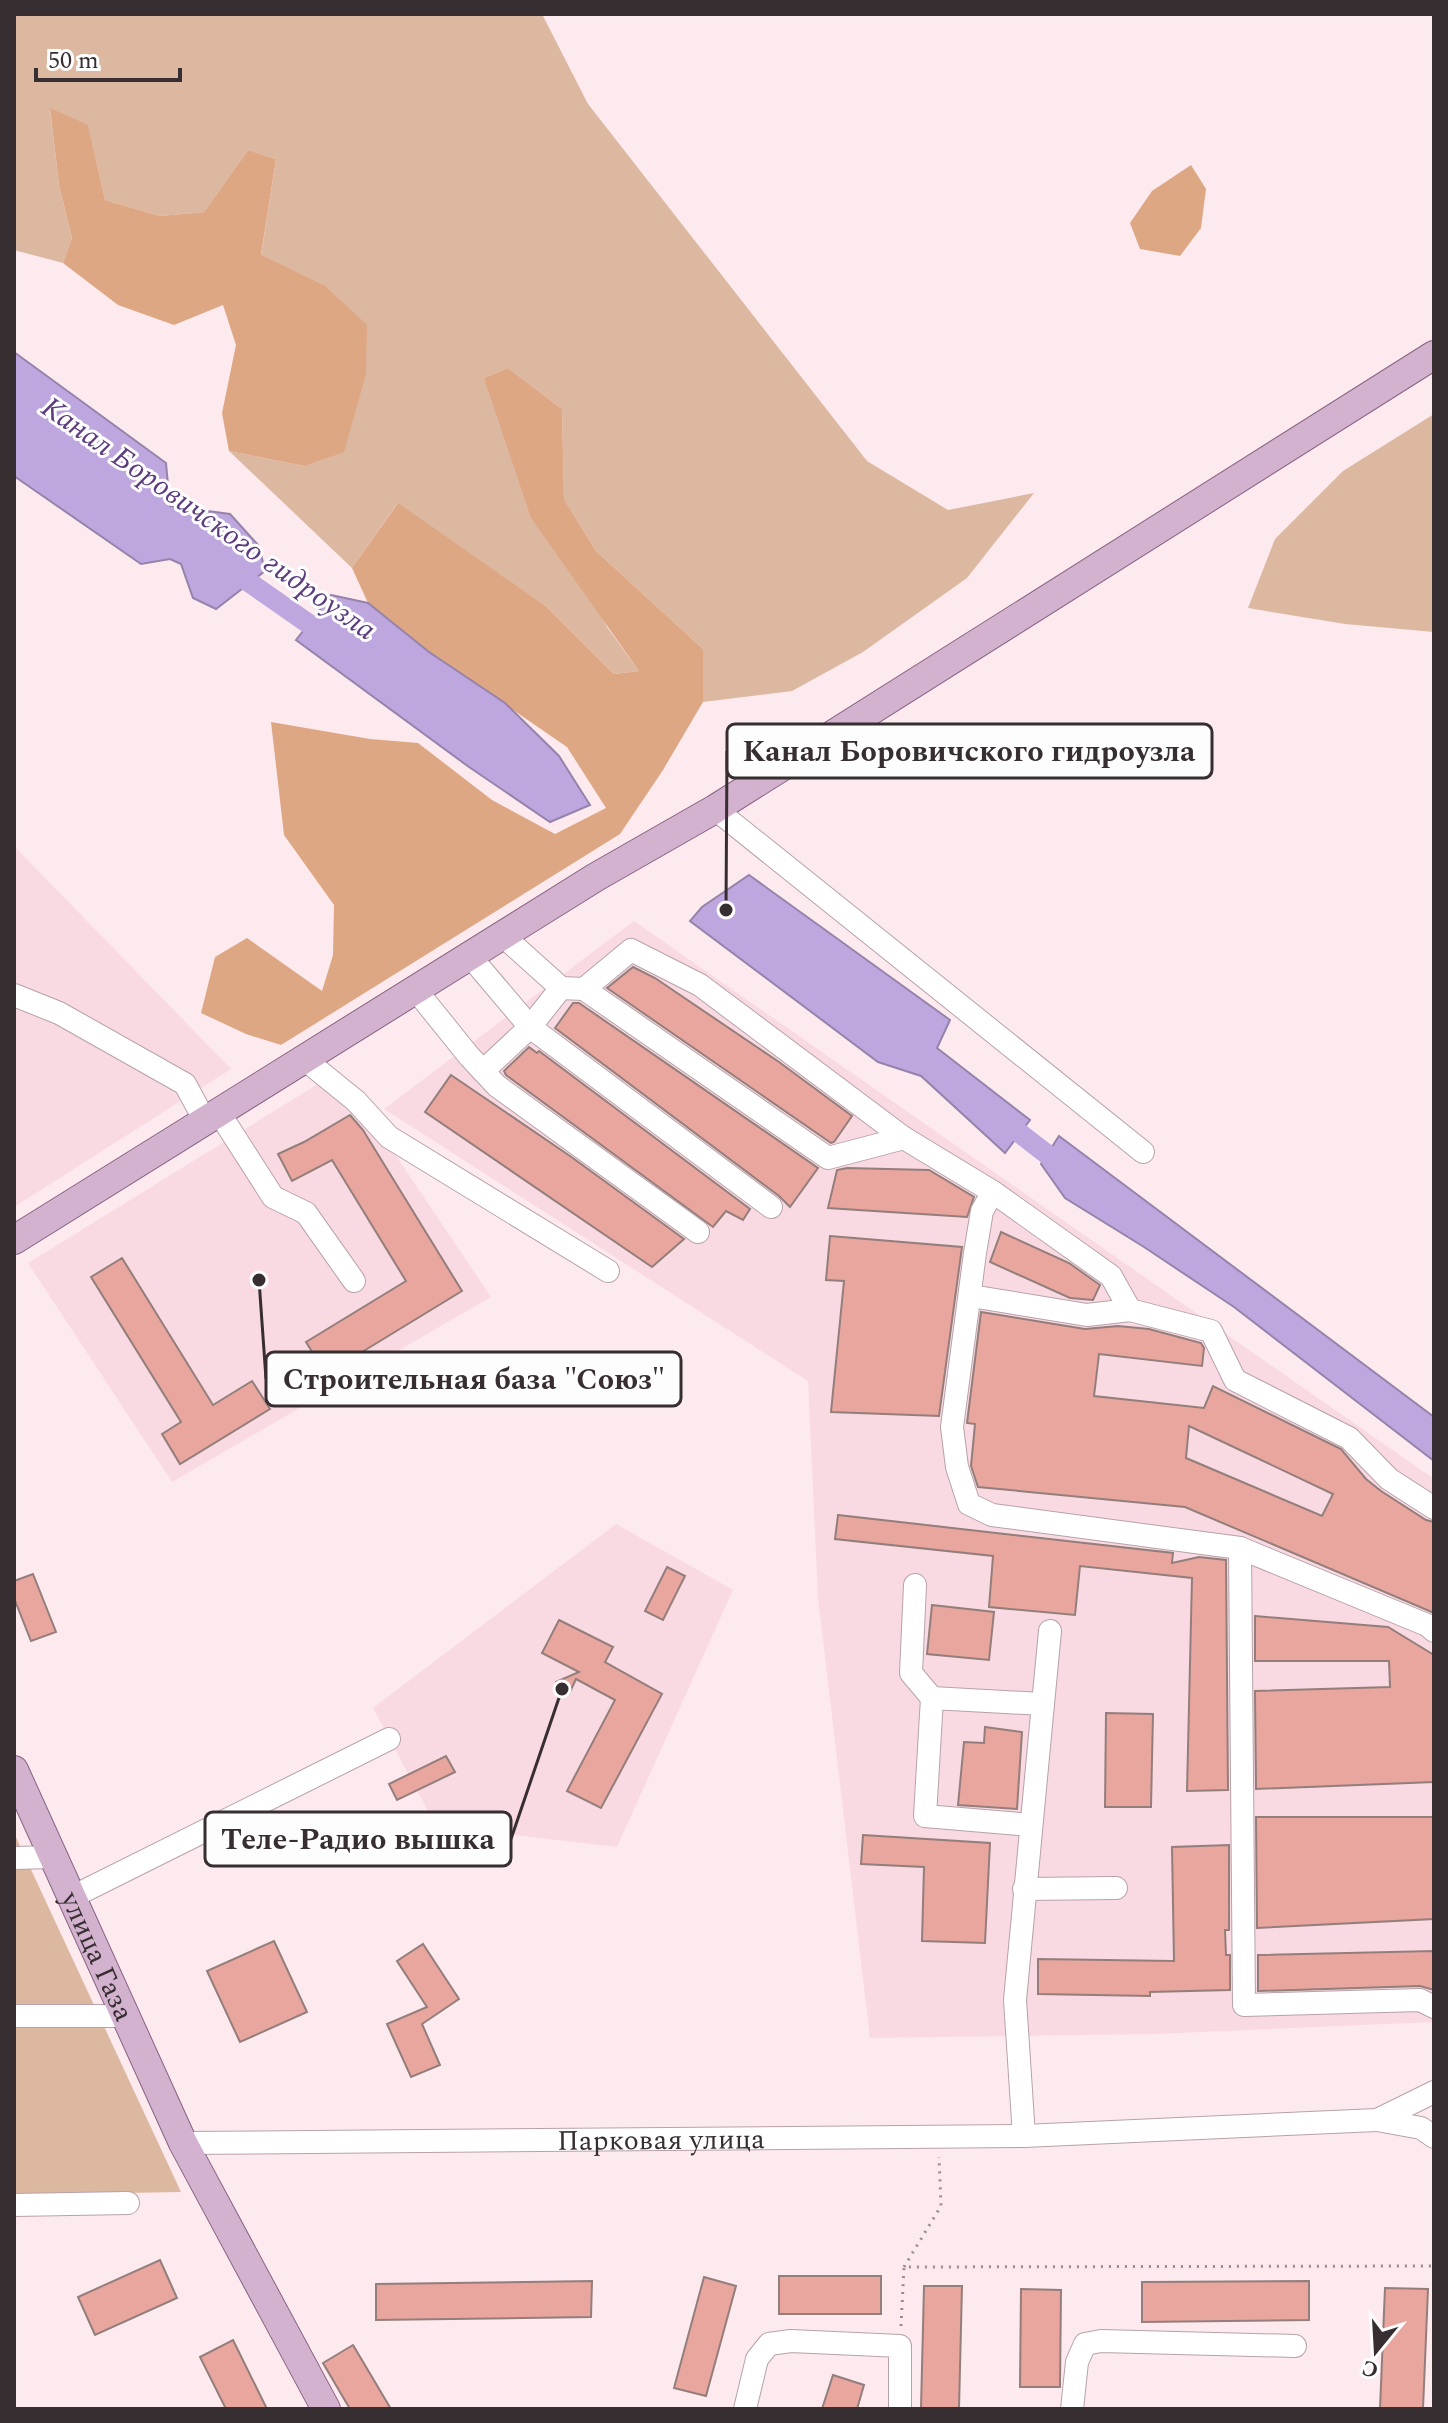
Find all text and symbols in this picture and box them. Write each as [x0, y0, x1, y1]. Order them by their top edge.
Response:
scale bar [36, 32, 180, 82]
text: 50 m [48, 43, 99, 79]
water label: Канал Боровичского гидроузла [31, 385, 385, 652]
callout: Канал Боровичского гидроузла [727, 724, 1212, 778]
text: Канал Боровичского гидроузла [743, 729, 1196, 775]
callout: Строительная база "Союз" [266, 1352, 681, 1406]
text: Строительная база "Союз" [283, 1357, 665, 1403]
callout: Теле-Радио вышка [205, 1812, 511, 1866]
text: Теле-Радио вышка [221, 1817, 495, 1863]
street label: улица Газа [48, 1884, 145, 2029]
street label: Парковая улица [557, 2118, 765, 2163]
north arrow [1336, 2311, 1416, 2391]
text: С [1358, 2350, 1383, 2387]

